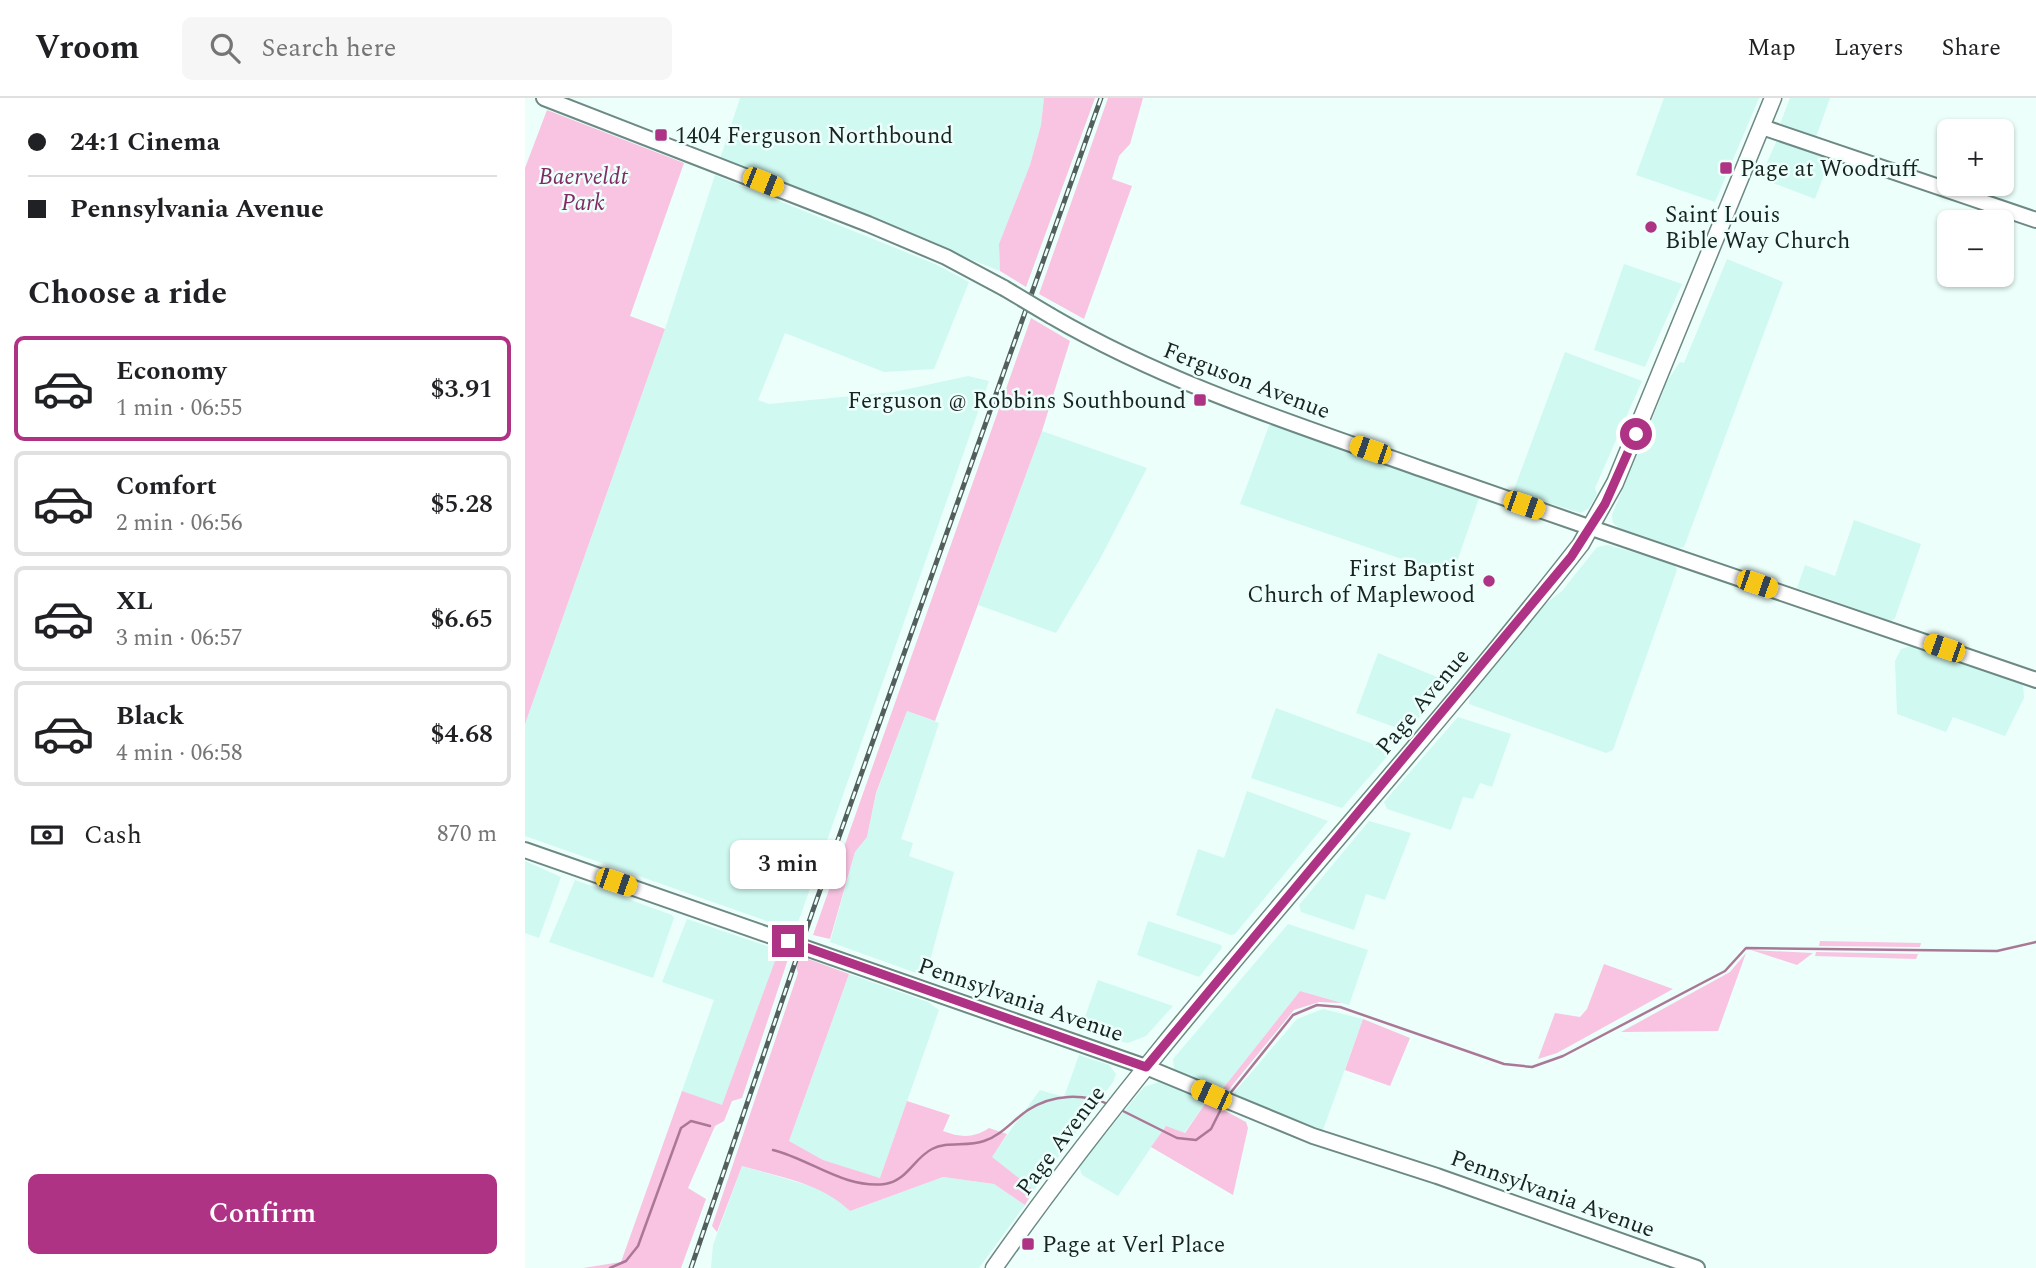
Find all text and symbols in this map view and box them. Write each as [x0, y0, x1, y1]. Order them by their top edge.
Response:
search box [182, 17, 672, 80]
text: Vroom [35, 23, 140, 73]
text: Search here [262, 28, 396, 68]
icon: search [206, 29, 244, 67]
text: Map [1747, 30, 1796, 66]
text: Layers [1834, 30, 1904, 66]
text: Share [1942, 30, 2001, 66]
place label: 1404 Ferguson Northbound [675, 119, 953, 154]
map controls [1937, 119, 2014, 287]
button: + [1937, 119, 2014, 196]
text: 24:1 Cinema [70, 122, 220, 162]
marker: 1404 Ferguson Northbound [653, 127, 669, 143]
place label: Page at Woodruff [1740, 152, 1920, 187]
park label: Baerveldt Park [538, 160, 628, 221]
marker: Page at Woodruff [1718, 160, 1734, 176]
car [740, 164, 787, 200]
text: Pennsylvania Avenue [70, 189, 324, 229]
place label: Saint Louis Bible Way Church [1665, 198, 1850, 259]
button: − [1937, 210, 2014, 287]
marker: Saint Louis Bible Way Church [1643, 219, 1659, 235]
text: Choose a ride [28, 269, 227, 318]
street label: Ferguson Avenue [1158, 333, 1335, 429]
text: Economy [116, 351, 226, 391]
icon: car [32, 357, 95, 420]
text: $3.91 [430, 369, 493, 409]
place label: Ferguson @ Robbins Southbound [848, 384, 1186, 419]
text: 1 min · 06:55 [116, 391, 243, 426]
marker: Ferguson @ Robbins Southbound [1192, 392, 1208, 408]
route start [1620, 418, 1652, 450]
car [1347, 433, 1394, 467]
text: Comfort [116, 466, 217, 506]
icon: car [32, 472, 95, 535]
text: $5.28 [430, 484, 493, 524]
car [1501, 488, 1548, 522]
text: 2 min · 06:56 [116, 506, 243, 541]
place label: First Baptist Church of Maplewood [1247, 552, 1475, 613]
car [1734, 567, 1781, 601]
marker: First Baptist Church of Maplewood [1481, 573, 1497, 589]
text: XL [116, 581, 153, 621]
icon: car [32, 587, 95, 650]
text: $6.65 [430, 599, 493, 639]
text: 3 min · 06:57 [116, 621, 243, 656]
car [1921, 631, 1968, 665]
street label: Page Avenue [1368, 641, 1478, 763]
text: Black [116, 696, 184, 736]
icon: car [32, 702, 95, 765]
text: $4.68 [430, 714, 493, 754]
text: 4 min · 06:58 [116, 736, 243, 771]
text: Cash [84, 815, 142, 855]
icon: cash [28, 816, 66, 854]
text: 870 m [437, 817, 497, 852]
callout: 3 min [730, 840, 846, 888]
text: 3 min [758, 847, 818, 882]
car [593, 865, 640, 899]
route end [772, 925, 804, 957]
street label: Pennsylvania Avenue [913, 949, 1128, 1052]
car [1188, 1077, 1235, 1113]
street label: Page Avenue [1008, 1078, 1114, 1204]
street label: Pennsylvania Avenue [1445, 1141, 1660, 1248]
button: Confirm [28, 1174, 497, 1254]
place label: Page at Verl Place [1042, 1228, 1225, 1263]
marker: Page at Verl Place [1020, 1236, 1036, 1252]

